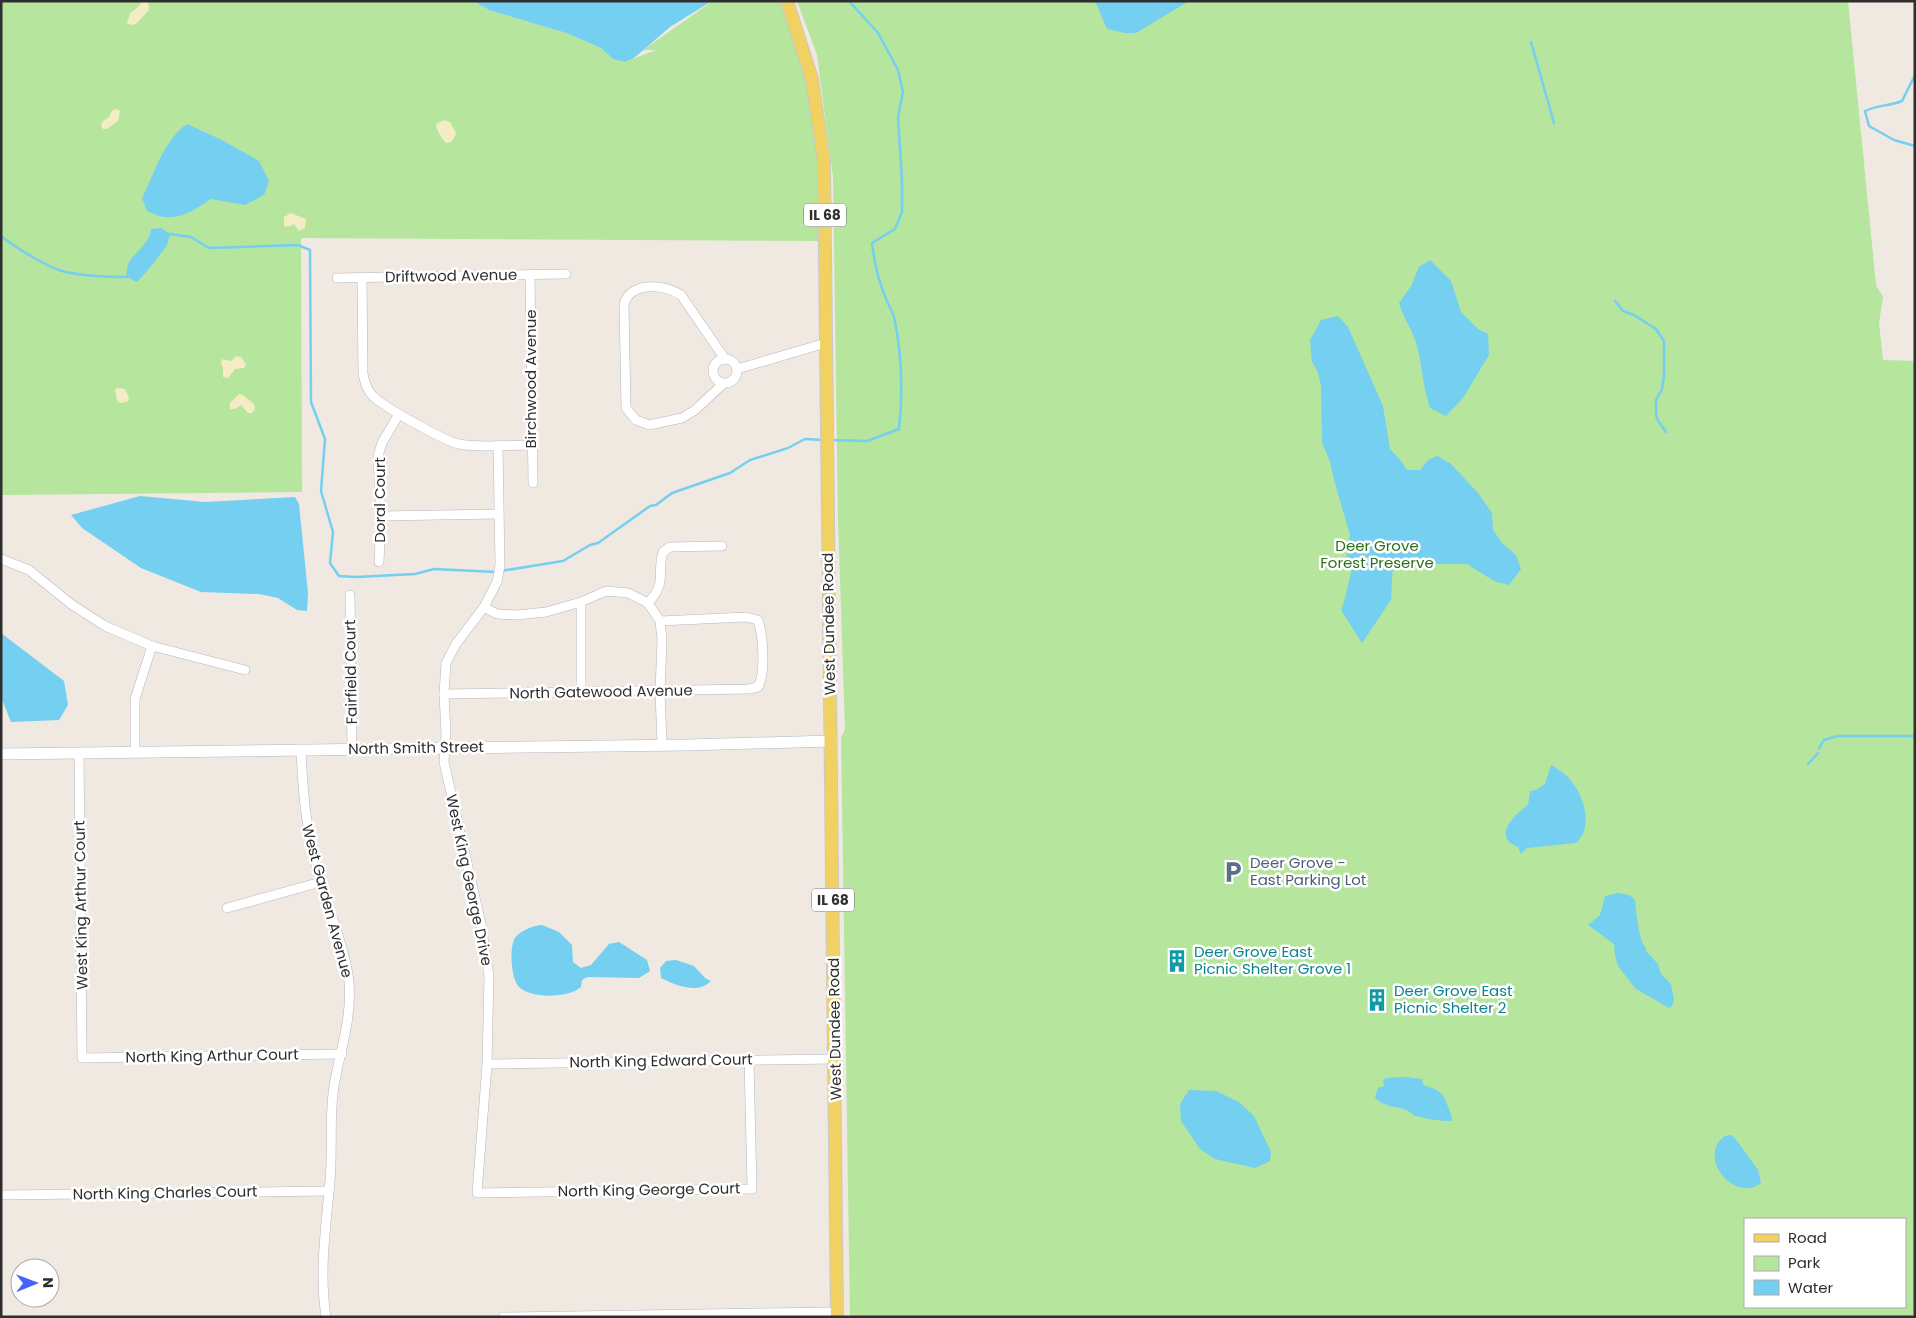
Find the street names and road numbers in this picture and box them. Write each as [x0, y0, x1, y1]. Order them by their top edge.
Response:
road number: IL 68 [804, 204, 846, 226]
street label: Driftwood Avenue [385, 264, 517, 287]
street label: Birchwood Avenue [520, 309, 541, 449]
street label: Doral Court [369, 457, 390, 543]
street label: West Dundee Road [817, 552, 840, 696]
street label: Fairfield Court [339, 620, 362, 724]
street label: North Gatewood Avenue [509, 679, 693, 704]
street label: North Smith Street [348, 736, 484, 759]
street label: West King George Drive [441, 792, 498, 968]
street label: West King Arthur Court [69, 820, 92, 990]
street label: West Garden Avenue [297, 822, 358, 980]
road number: IL 68 [812, 888, 854, 912]
street label: West Dundee Road [823, 957, 846, 1101]
street label: North King Arthur Court [125, 1043, 299, 1068]
street label: North King Edward Court [569, 1048, 753, 1073]
street label: North King George Court [557, 1177, 740, 1202]
street label: North King Charles Court [72, 1180, 258, 1205]

